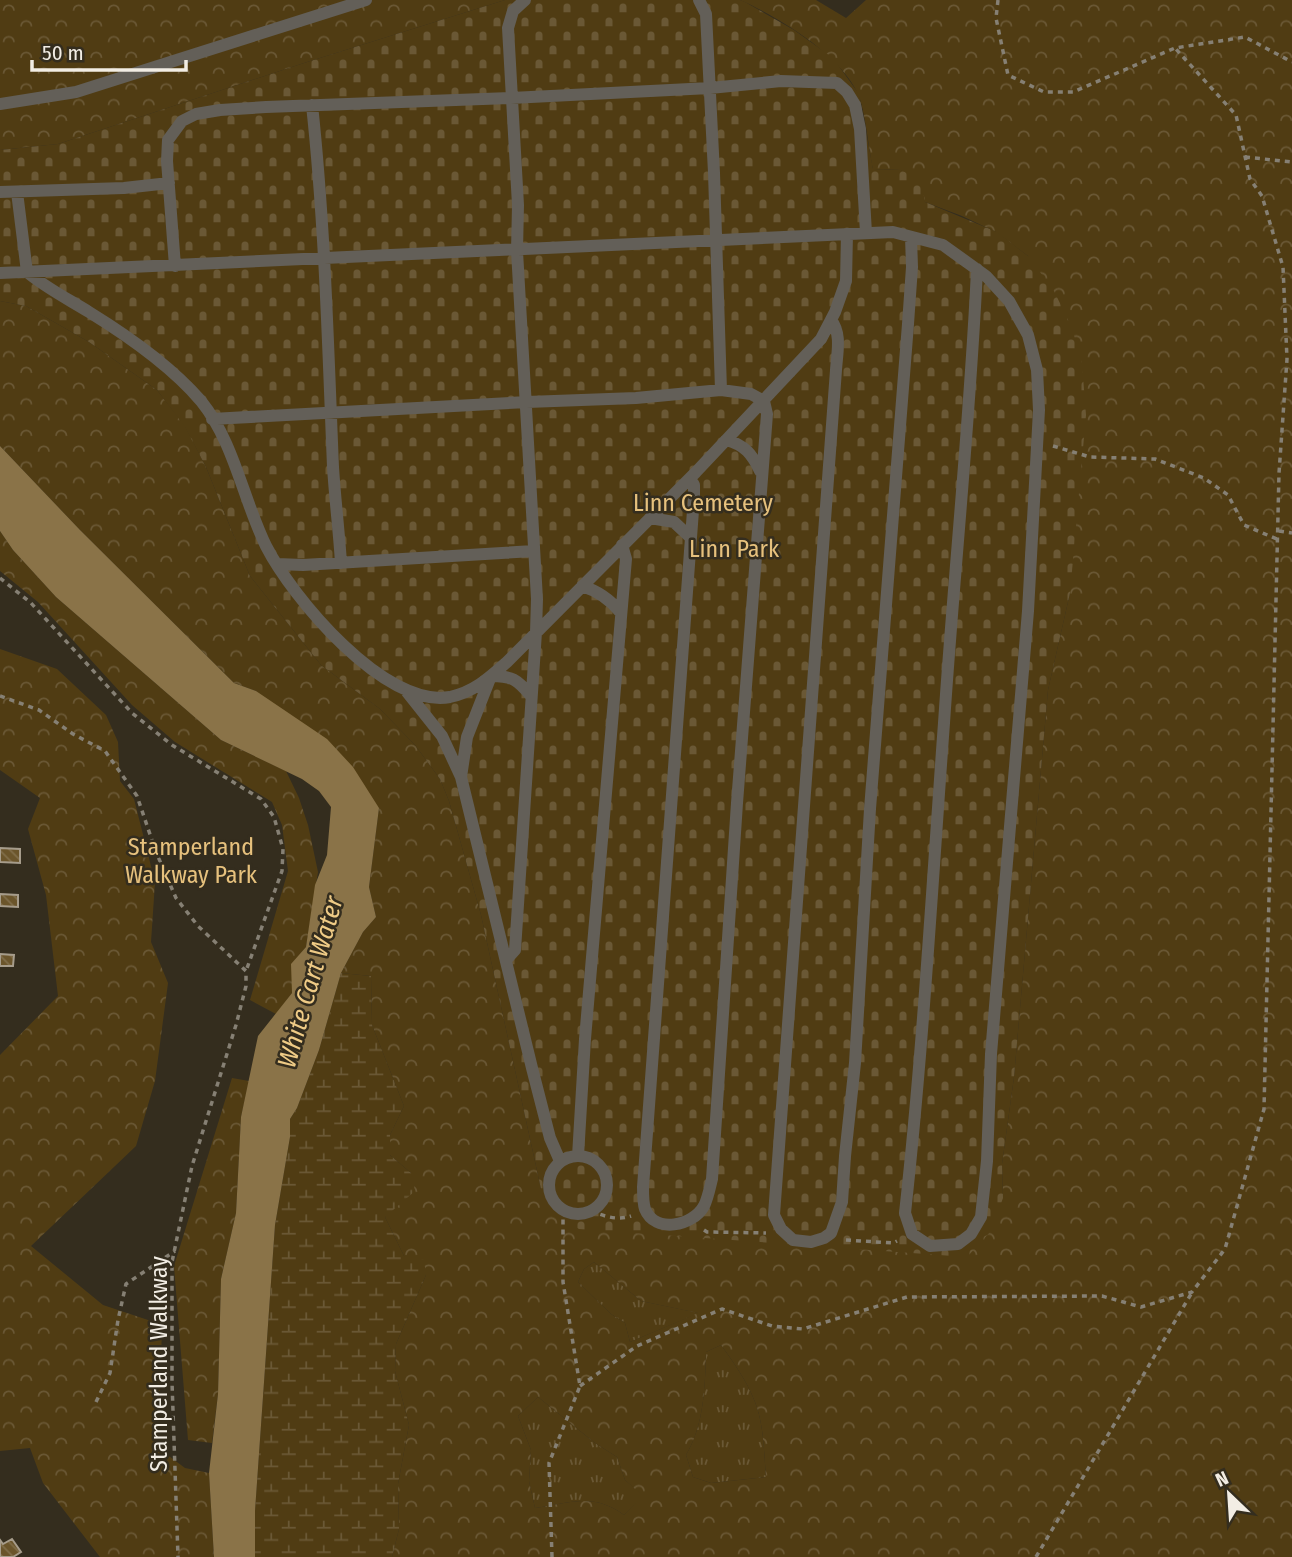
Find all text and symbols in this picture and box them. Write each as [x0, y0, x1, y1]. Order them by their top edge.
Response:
scale bar [32, 28, 186, 72]
text: 50 m [42, 40, 84, 66]
park label: Linn Cemetery [633, 489, 773, 517]
park label: Linn Park [689, 535, 780, 563]
park label: Stamperland Walkway Park [125, 833, 258, 889]
water label: White Cart Water [271, 892, 350, 1072]
street label: Stamperland Walkway [145, 1256, 173, 1472]
north arrow [1194, 1459, 1264, 1529]
text: N [1212, 1466, 1232, 1492]

